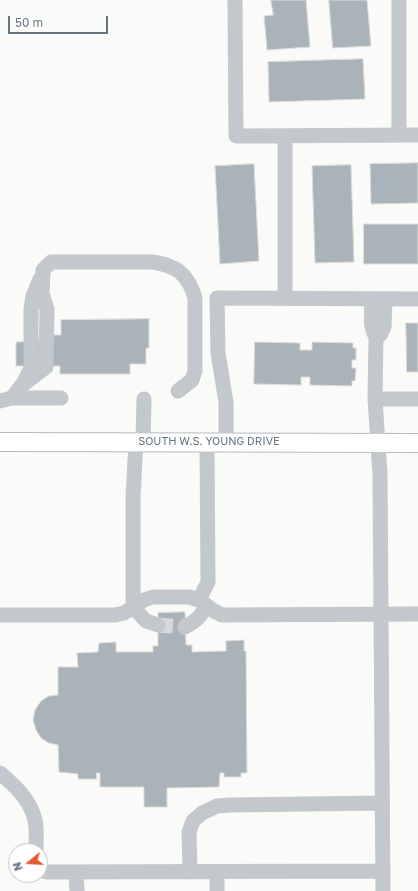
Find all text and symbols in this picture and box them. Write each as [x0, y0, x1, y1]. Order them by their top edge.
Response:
scale bar [10, 8, 110, 34]
text: 50 m [15, 15, 43, 30]
street label: SOUTH W.S. YOUNG DRIVE [138, 435, 280, 449]
north arrow [8, 843, 48, 883]
text: N [10, 861, 25, 873]

